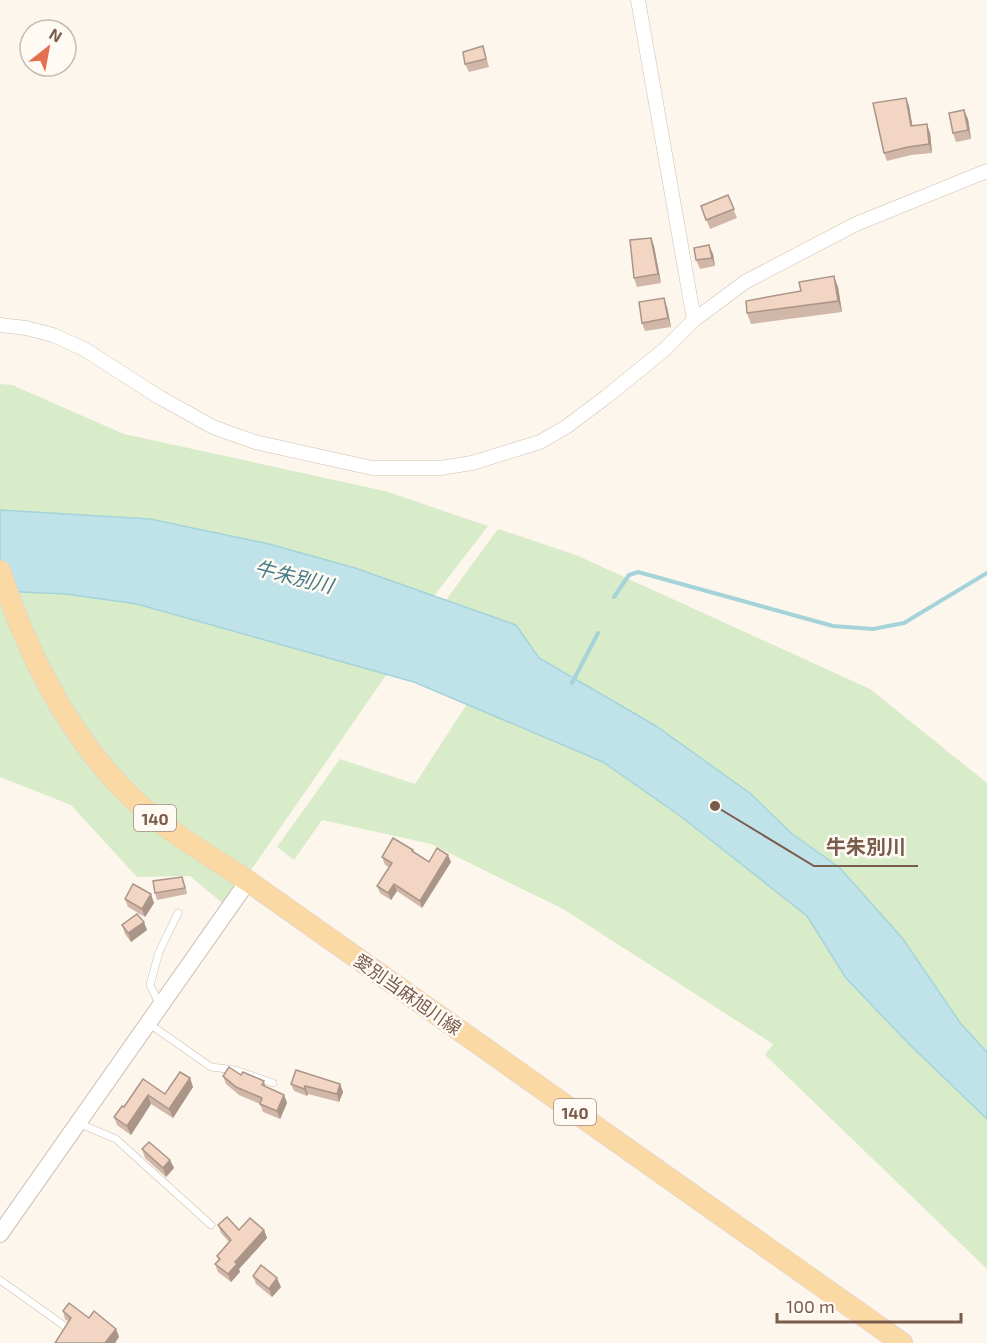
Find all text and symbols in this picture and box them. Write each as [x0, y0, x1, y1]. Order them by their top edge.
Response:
north arrow [18, 18, 78, 78]
text: N [46, 24, 66, 46]
water label: 牛朱別川 [252, 555, 338, 598]
road number: 140 [134, 805, 176, 831]
callout: 牛朱別川 [814, 828, 918, 866]
text: 牛朱別川 [826, 834, 906, 858]
street label: 愛別当麻旭川線 [350, 949, 466, 1039]
road number: 140 [554, 1099, 596, 1125]
scale bar [777, 1286, 962, 1324]
text: 100 m [786, 1295, 835, 1317]

